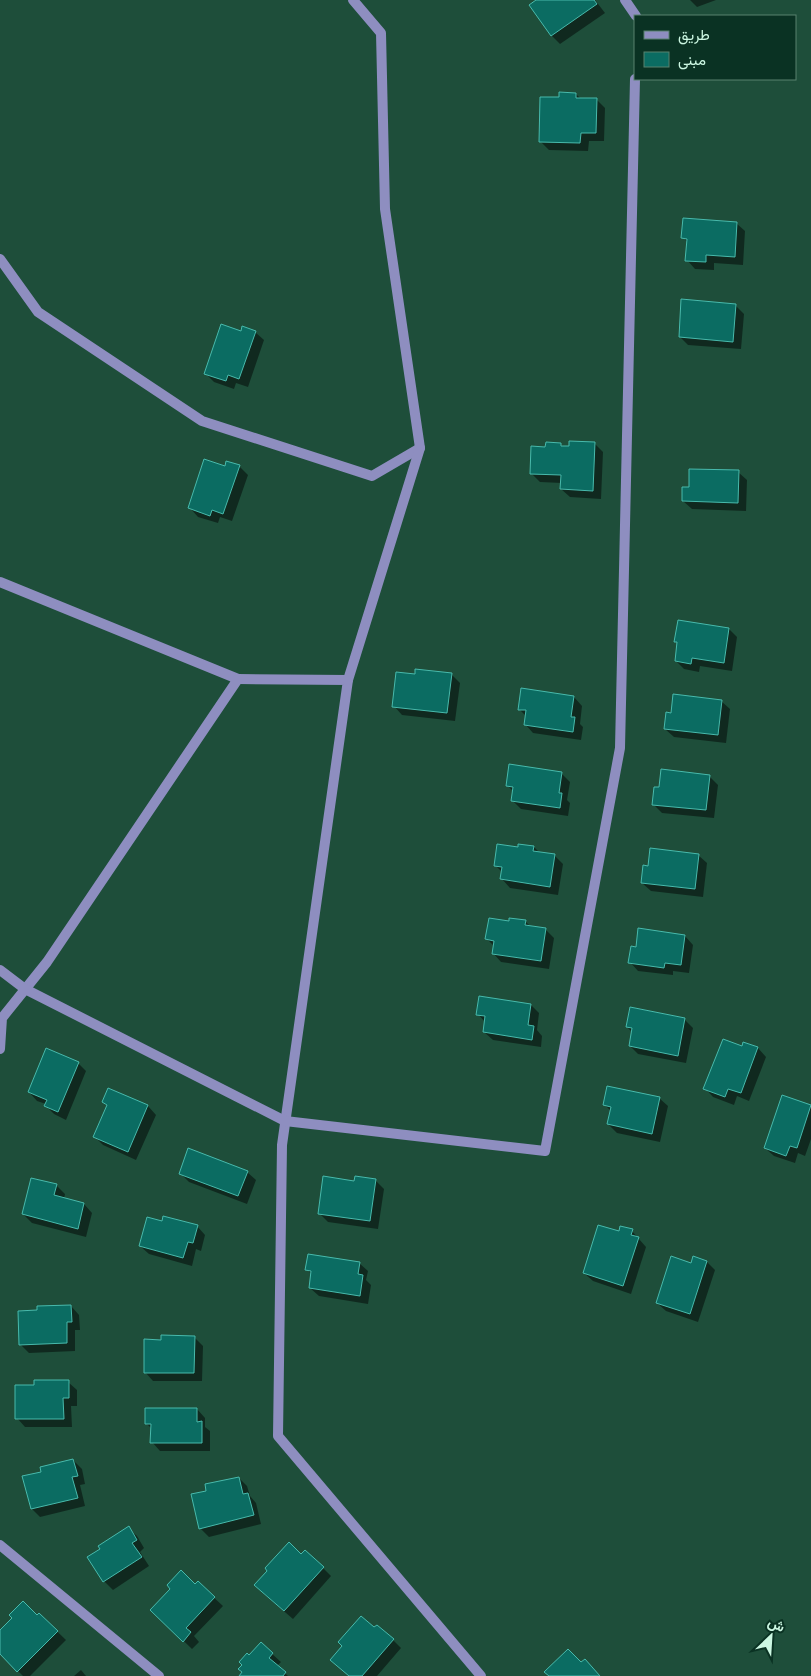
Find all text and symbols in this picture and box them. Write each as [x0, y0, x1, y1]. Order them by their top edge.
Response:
legend [634, 15, 796, 80]
text: طريق [678, 25, 710, 45]
text: مبنى [678, 50, 706, 70]
north arrow [746, 1611, 796, 1661]
text: ش [765, 1613, 788, 1636]

